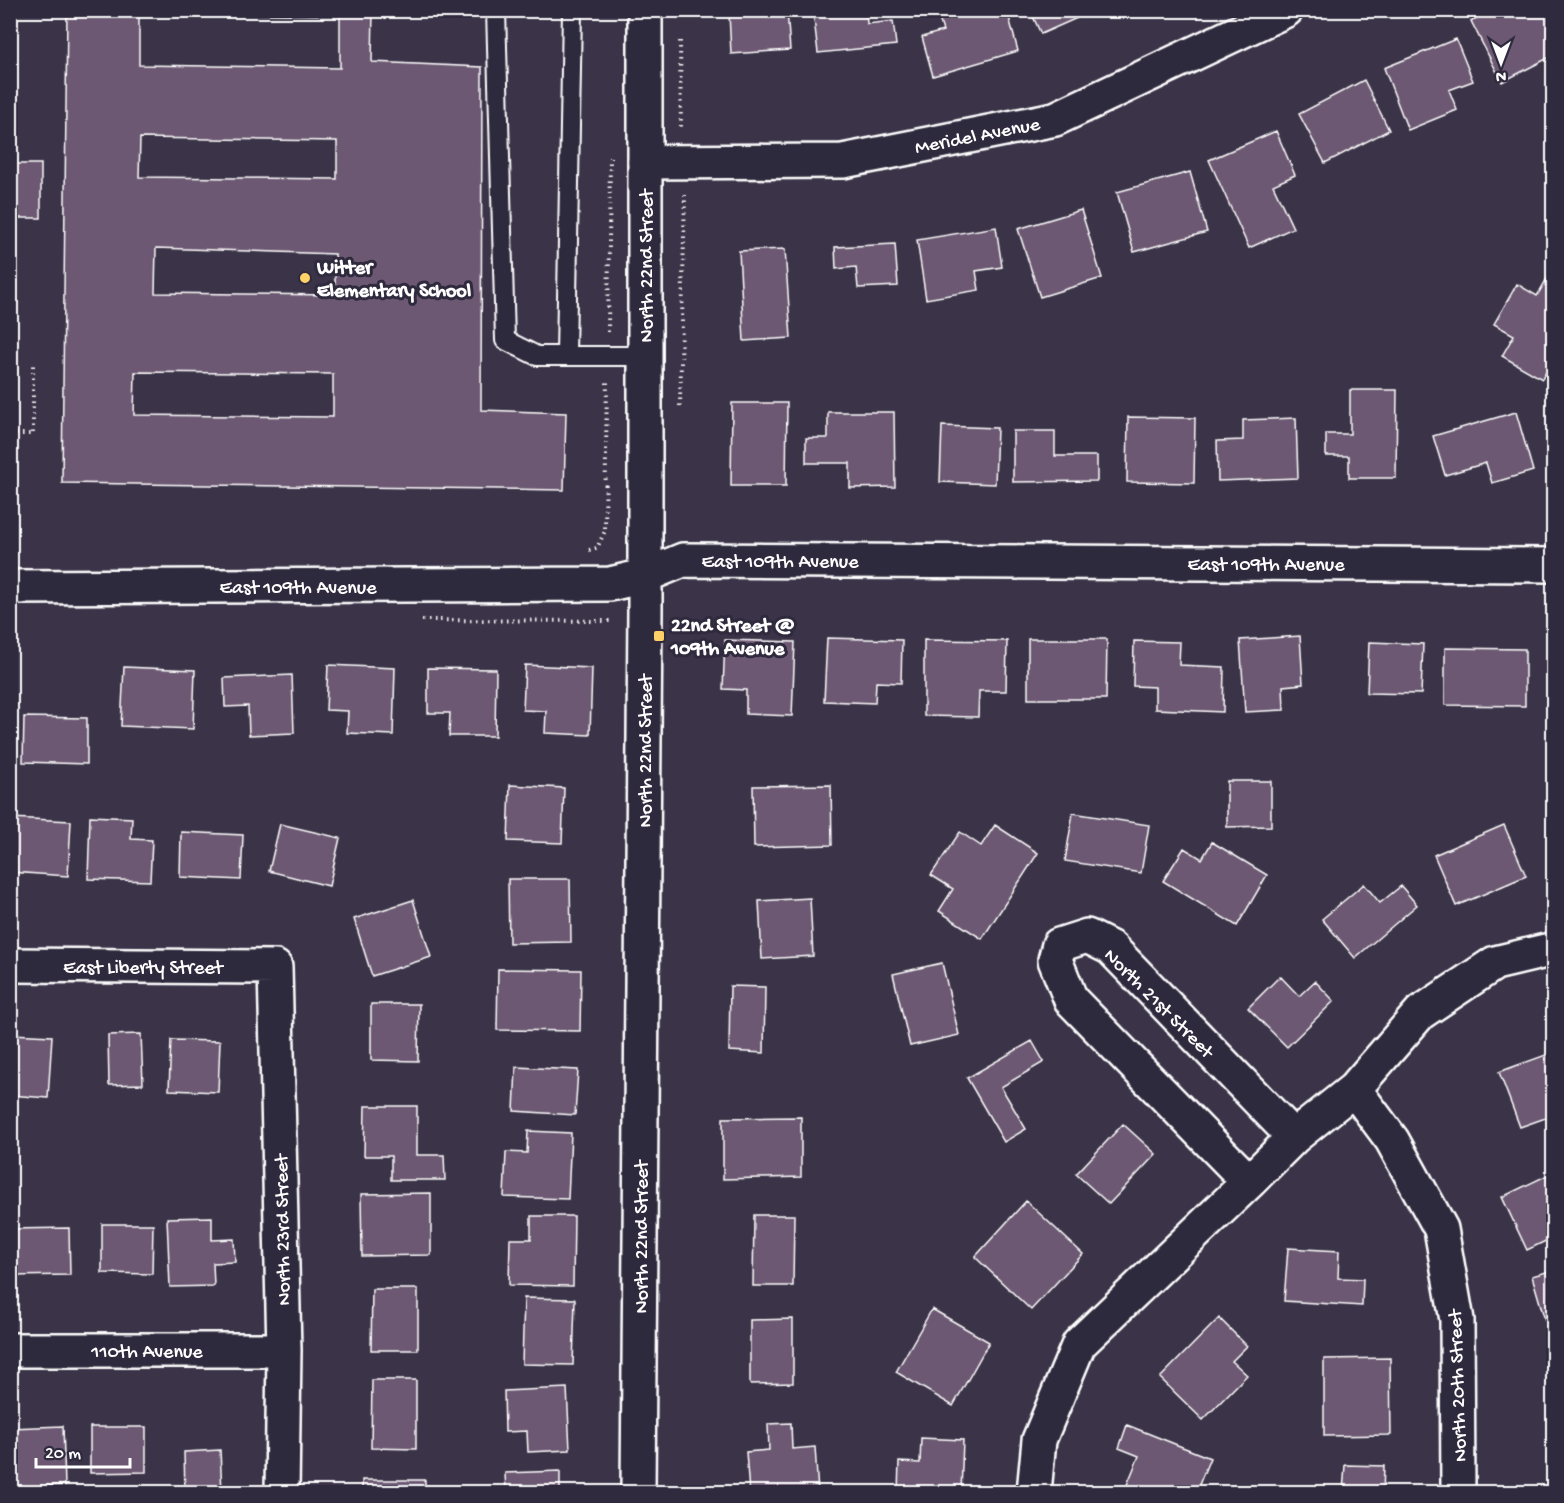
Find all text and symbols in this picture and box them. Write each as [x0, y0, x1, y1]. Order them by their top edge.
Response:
north arrow [1471, 33, 1531, 93]
text: N [1495, 65, 1506, 84]
street label: Meridel Avenue [913, 114, 1043, 161]
street label: North 22nd Street [637, 188, 660, 343]
place label: Witter Elementary School [316, 258, 472, 304]
marker: Witter Elementary School [298, 271, 312, 285]
street label: East 109th Avenue [701, 552, 859, 575]
street label: East 109th Avenue [1187, 555, 1345, 578]
street label: East 109th Avenue [219, 578, 377, 601]
place label: 22nd Street @ 109th Avenue [670, 616, 795, 662]
marker: 22nd Street @ 109th Avenue [652, 629, 666, 643]
street label: North 22nd Street [636, 673, 659, 828]
street label: North 21st Street [1098, 945, 1218, 1065]
street label: East Liberty Street [63, 958, 225, 981]
street label: North 23rd Street [272, 1152, 297, 1306]
street label: North 22nd Street [632, 1159, 655, 1314]
street label: North 20th Street [1445, 1308, 1474, 1462]
street label: 110th Avenue [90, 1342, 203, 1365]
scale bar [36, 1431, 130, 1469]
text: 20 m [45, 1444, 81, 1465]

